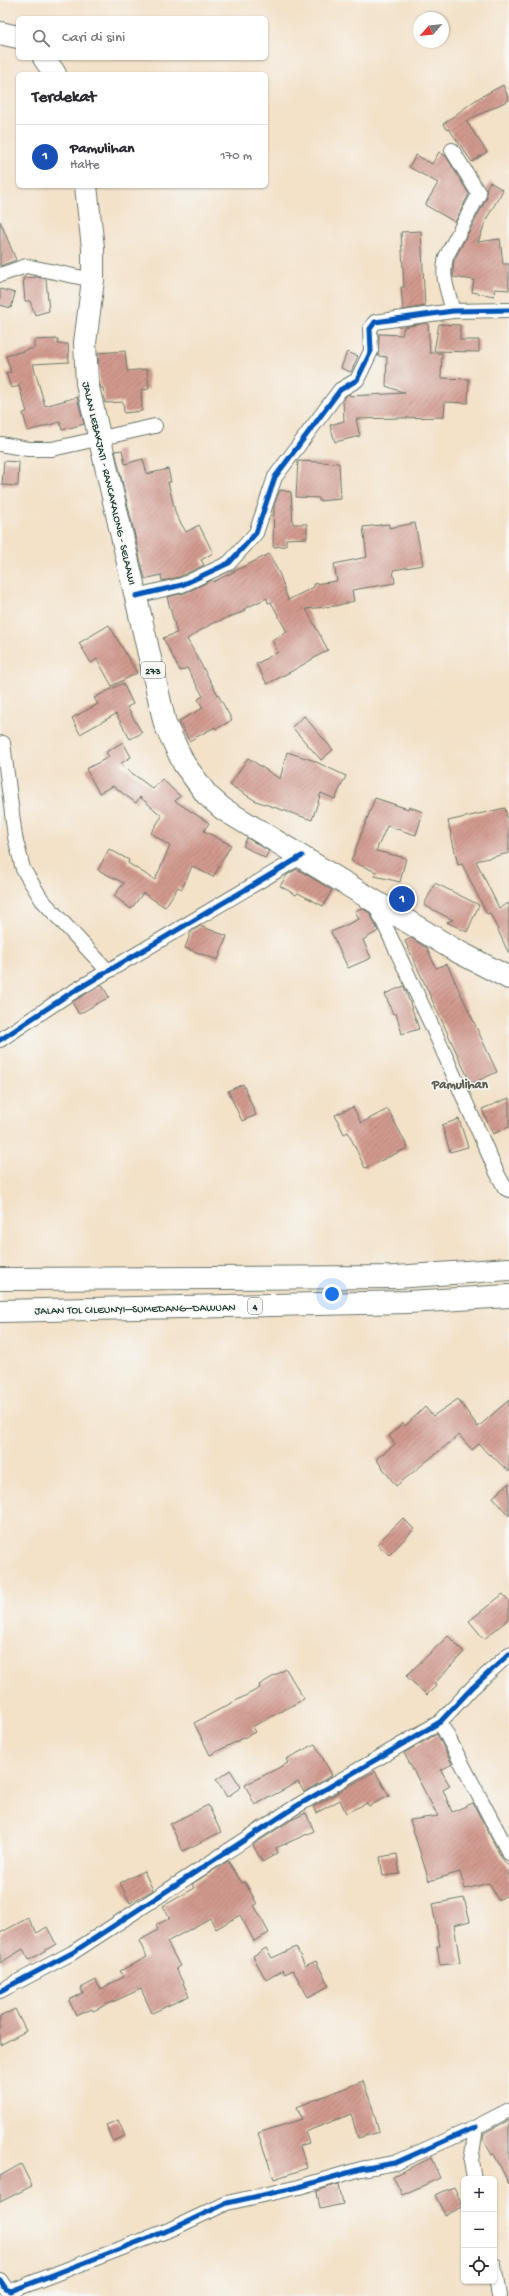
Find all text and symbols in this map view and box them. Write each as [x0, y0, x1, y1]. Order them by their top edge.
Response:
north arrow [413, 12, 449, 48]
search box [16, 16, 268, 60]
icon: search [30, 27, 52, 49]
text: Cari di sini [62, 29, 125, 47]
text: Terdekat [32, 88, 96, 108]
text: Pamulihan [70, 140, 134, 158]
text: 1 [42, 149, 48, 164]
text: 170 m [220, 149, 252, 164]
text: Halte [70, 158, 100, 173]
street label: JALAN LEBAKJATI - RANCAKALONG - SELAAWI [79, 381, 137, 587]
road number: 273 [141, 662, 165, 678]
pin: 1 [389, 884, 415, 914]
district label: Pamulihan [431, 1078, 489, 1093]
your location [322, 1284, 342, 1304]
road number: 4 [248, 1298, 262, 1314]
street label: JALAN TOL CILEUNYI–SUMEDANG–DAWUAN [34, 1302, 236, 1318]
map controls [461, 2176, 497, 2284]
button: + [461, 2176, 497, 2212]
button: − [461, 2212, 497, 2248]
button: locate [461, 2248, 497, 2284]

